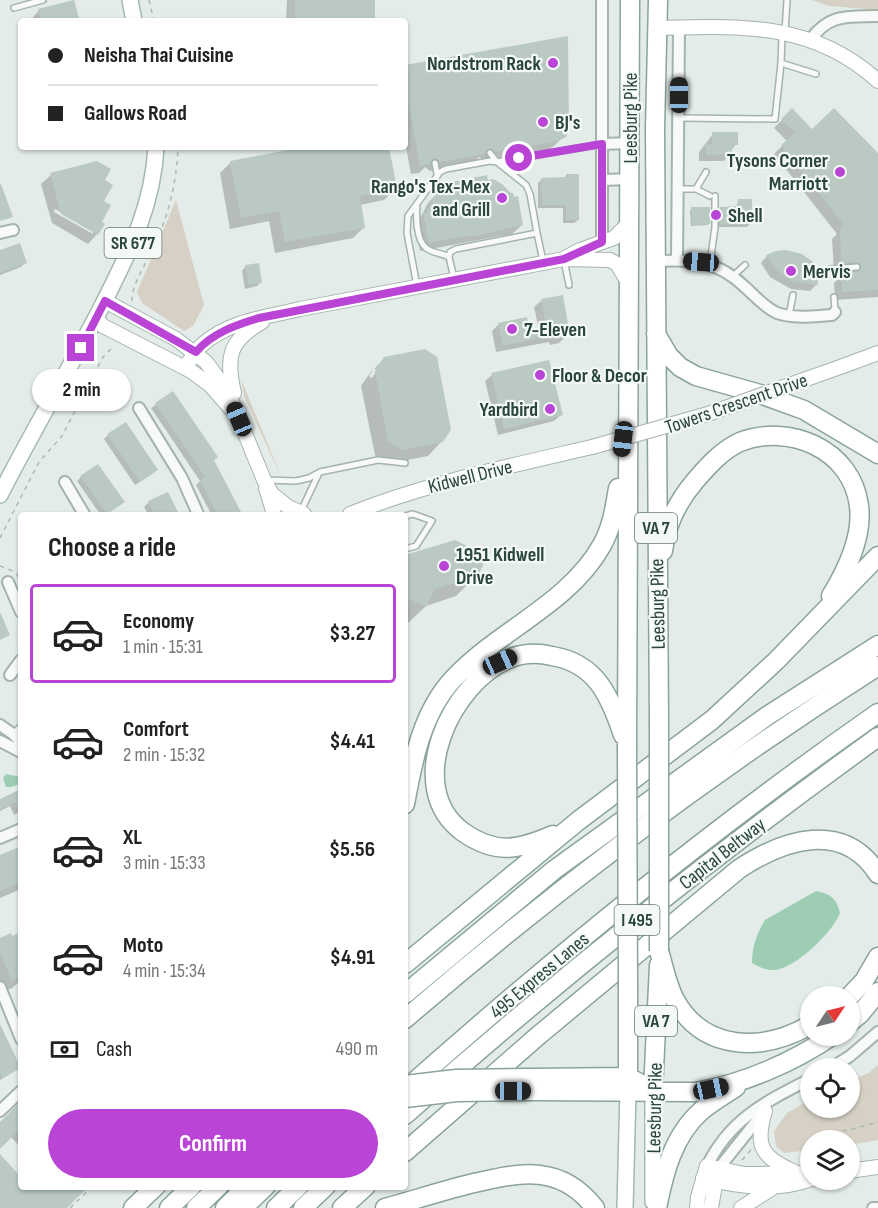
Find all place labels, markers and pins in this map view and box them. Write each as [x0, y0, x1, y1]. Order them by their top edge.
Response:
place label: Nordstrom Rack [427, 52, 542, 76]
marker: Nordstrom Rack [546, 56, 560, 70]
place label: BJ's [555, 111, 581, 135]
marker: BJ's [536, 115, 550, 129]
place label: Tysons Corner Marriott [727, 149, 828, 196]
marker: Tysons Corner Marriott [833, 165, 847, 179]
place label: Rango's Tex-Mex and Grill [371, 175, 491, 222]
marker: Rango's Tex-Mex and Grill [495, 191, 509, 205]
place label: Shell [728, 204, 763, 228]
marker: Shell [709, 208, 723, 222]
place label: Mervis [803, 260, 851, 284]
marker: Mervis [784, 264, 798, 278]
place label: 7-Eleven [524, 318, 586, 342]
marker: 7-Eleven [505, 322, 519, 336]
place label: Floor & Decor [552, 364, 647, 388]
marker: Floor & Decor [533, 368, 547, 382]
place label: Yardbird [479, 398, 538, 422]
marker: Yardbird [543, 402, 557, 416]
place label: 1951 Kidwell Drive [456, 543, 544, 590]
marker: 1951 Kidwell Drive [437, 559, 451, 573]

